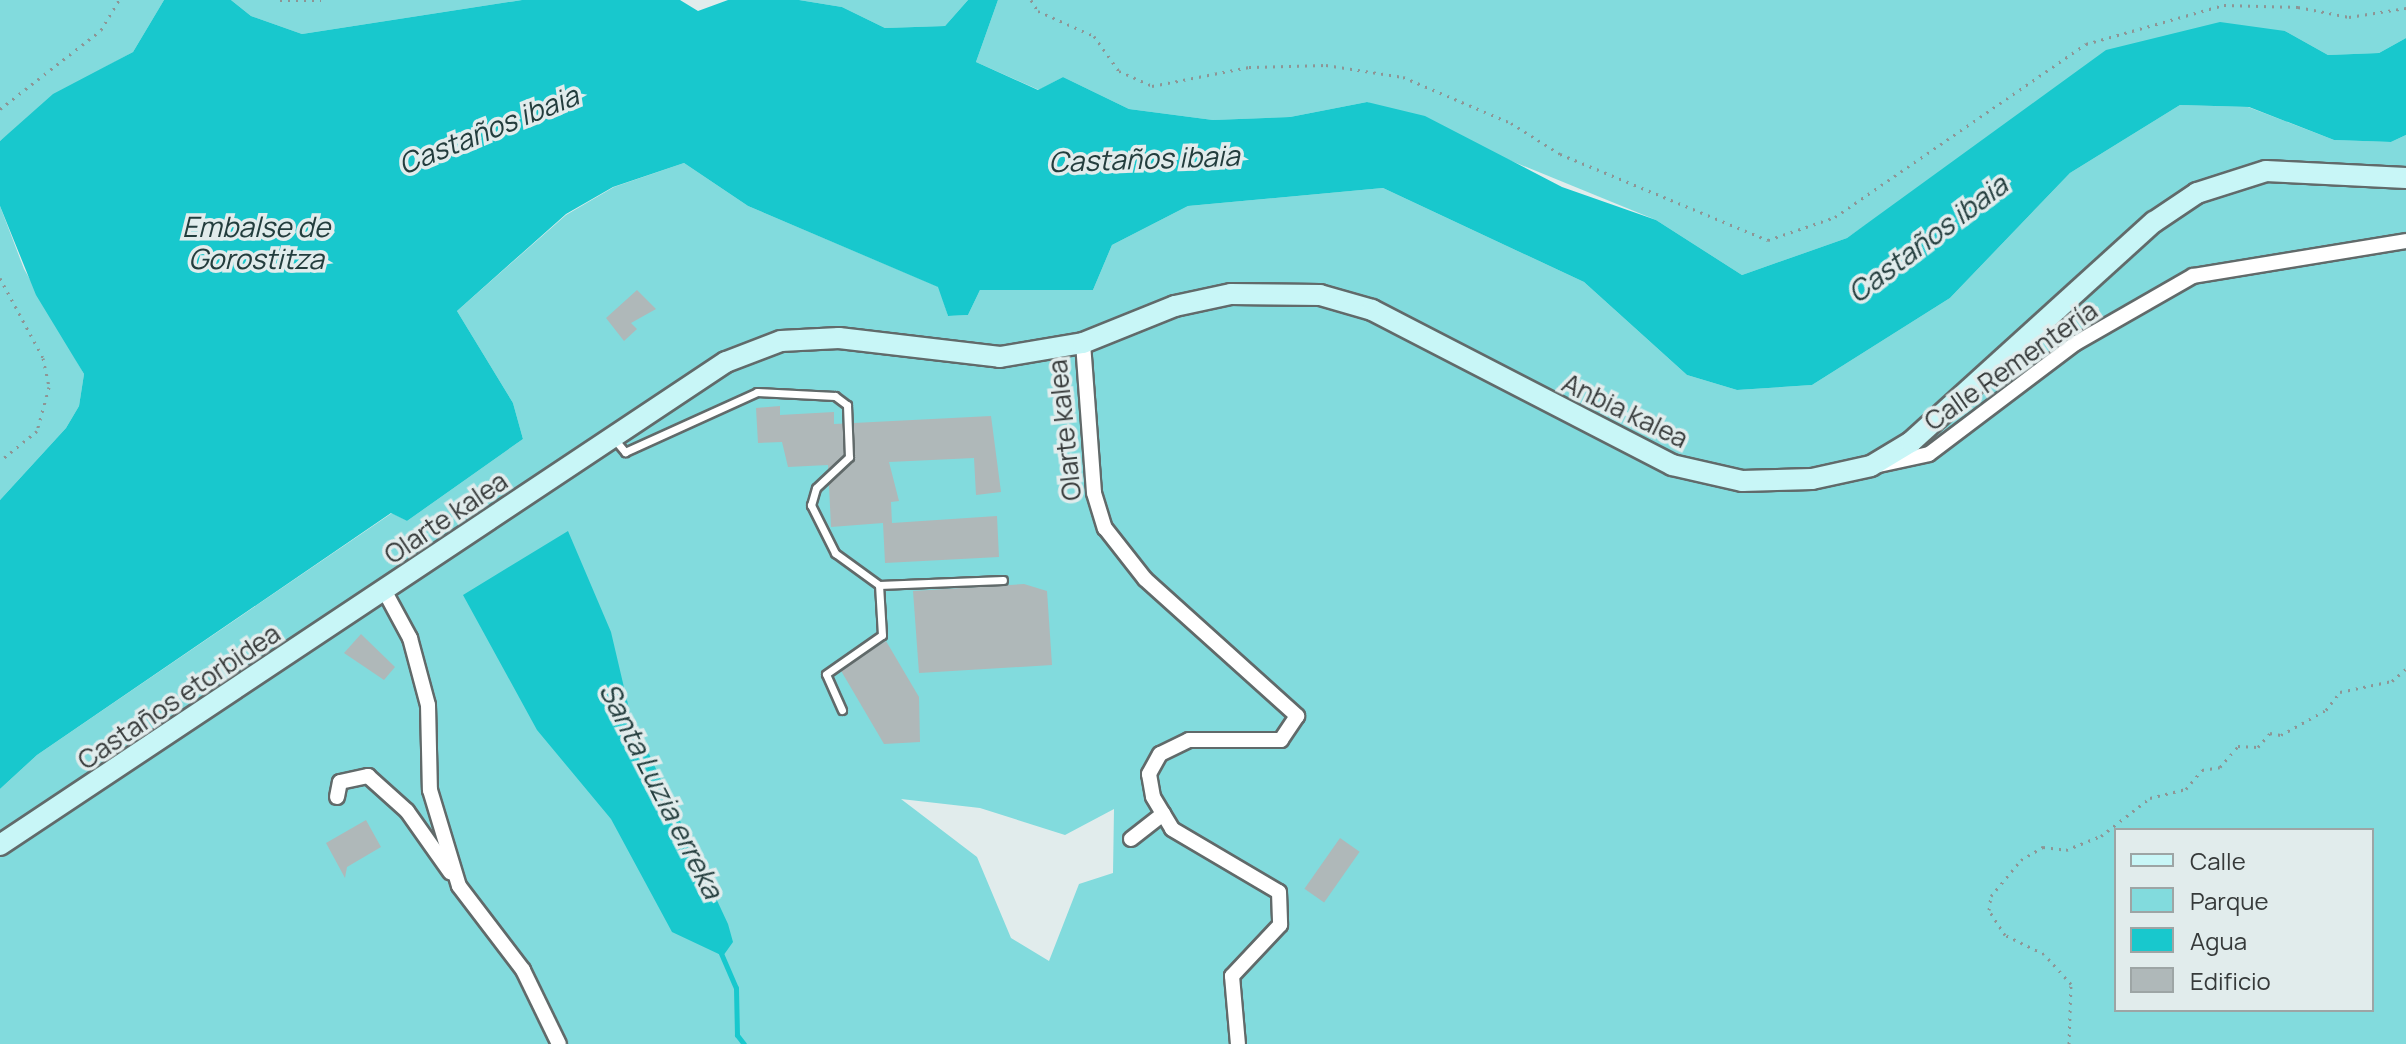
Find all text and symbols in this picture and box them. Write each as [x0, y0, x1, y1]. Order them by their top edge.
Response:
water label: Castaños ibaia [393, 78, 583, 180]
water label: Castaños ibaia [1048, 138, 1240, 178]
water label: Castaños ibaia [1841, 167, 2013, 309]
water label: Embalse de Gorostitza [182, 209, 330, 275]
street label: Calle Rementería [1919, 295, 2103, 437]
street label: Olarte kalea [1042, 358, 1088, 502]
street label: Anbia kalea [1557, 367, 1693, 455]
street label: Olarte kalea [379, 465, 513, 571]
street label: Castaños etorbidea [72, 618, 286, 776]
water label: Santa Luzia erreka [593, 677, 731, 903]
legend [2114, 828, 2374, 1012]
text: Calle [2190, 844, 2246, 877]
text: Parque [2190, 884, 2268, 917]
text: Agua [2190, 924, 2247, 957]
text: Edificio [2190, 964, 2271, 997]

